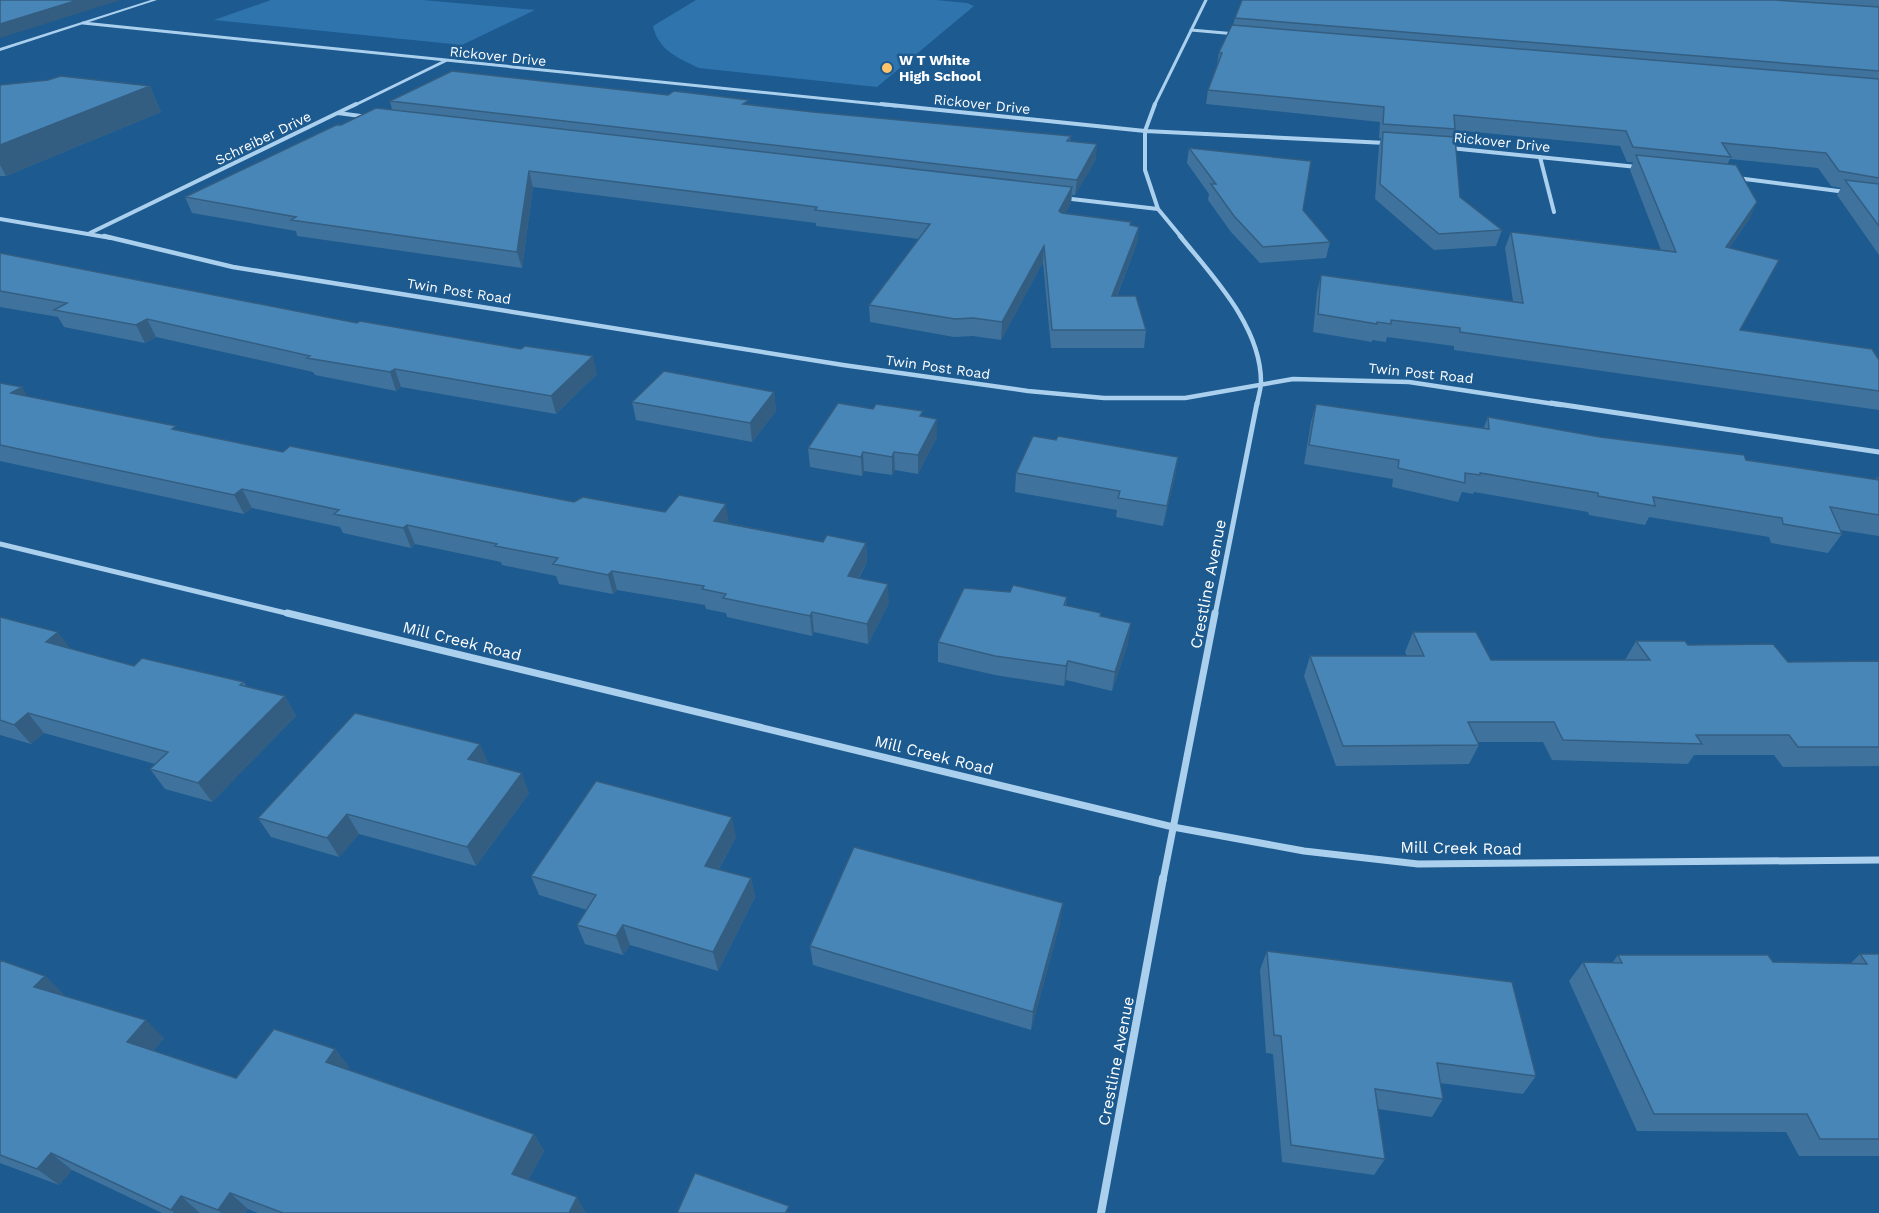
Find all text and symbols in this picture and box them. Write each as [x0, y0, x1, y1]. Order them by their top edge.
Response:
street label: Rickover Drive [449, 43, 547, 69]
place label: W T White High School [899, 52, 981, 84]
marker: W T White High School [880, 61, 894, 75]
street label: Rickover Drive [933, 91, 1031, 117]
street label: Schreiber Drive [212, 108, 314, 168]
street label: Rickover Drive [1453, 129, 1551, 155]
street label: Twin Post Road [406, 275, 512, 307]
street label: Twin Post Road [885, 352, 991, 382]
street label: Twin Post Road [1368, 360, 1474, 386]
street label: Crestline Avenue [1186, 518, 1230, 650]
street label: Mill Creek Road [401, 617, 523, 665]
street label: Mill Creek Road [873, 731, 995, 779]
street label: Mill Creek Road [1400, 837, 1522, 859]
street label: Crestline Avenue [1094, 995, 1138, 1127]

